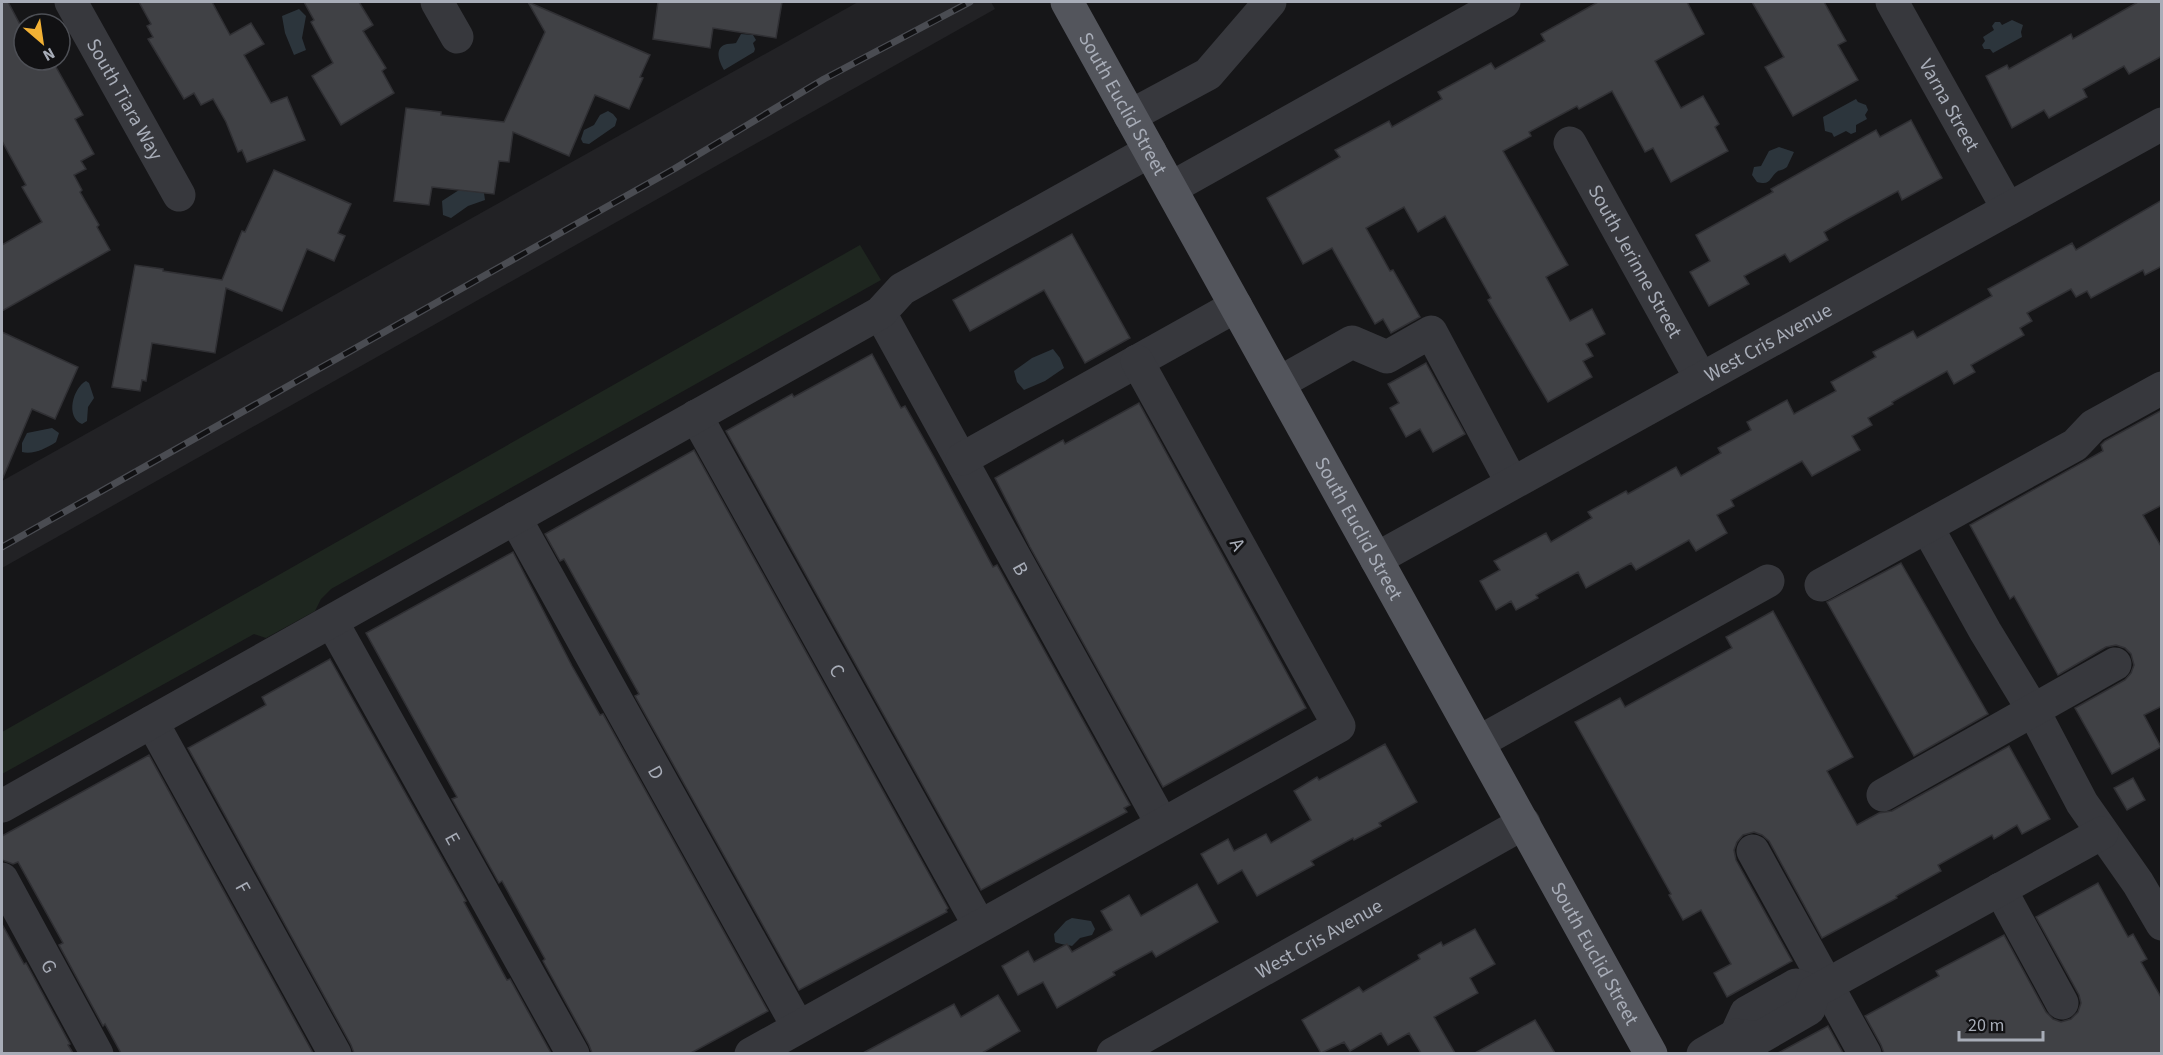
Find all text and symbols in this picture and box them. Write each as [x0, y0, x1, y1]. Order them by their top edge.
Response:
north arrow [12, 12, 72, 72]
street label: South Euclid Street [1071, 27, 1174, 181]
street label: South Tiara Way [79, 34, 170, 166]
text: N [39, 42, 59, 66]
street label: Varna Street [1912, 54, 1986, 157]
street label: South Jerinne Street [1581, 180, 1689, 343]
street label: West Cris Avenue [1700, 296, 1837, 390]
street label: South Euclid Street [1307, 452, 1409, 606]
street label: A [1222, 533, 1252, 556]
street label: B [1005, 557, 1035, 581]
street label: C [822, 659, 852, 683]
street label: D [640, 761, 671, 785]
street label: E [437, 828, 467, 850]
street label: F [228, 877, 257, 899]
street label: South Euclid Street [1543, 877, 1645, 1031]
street label: West Cris Avenue [1251, 892, 1388, 986]
street label: G [33, 954, 64, 979]
scale bar [1959, 1004, 2043, 1042]
text: 20 m [1968, 1013, 2004, 1038]

